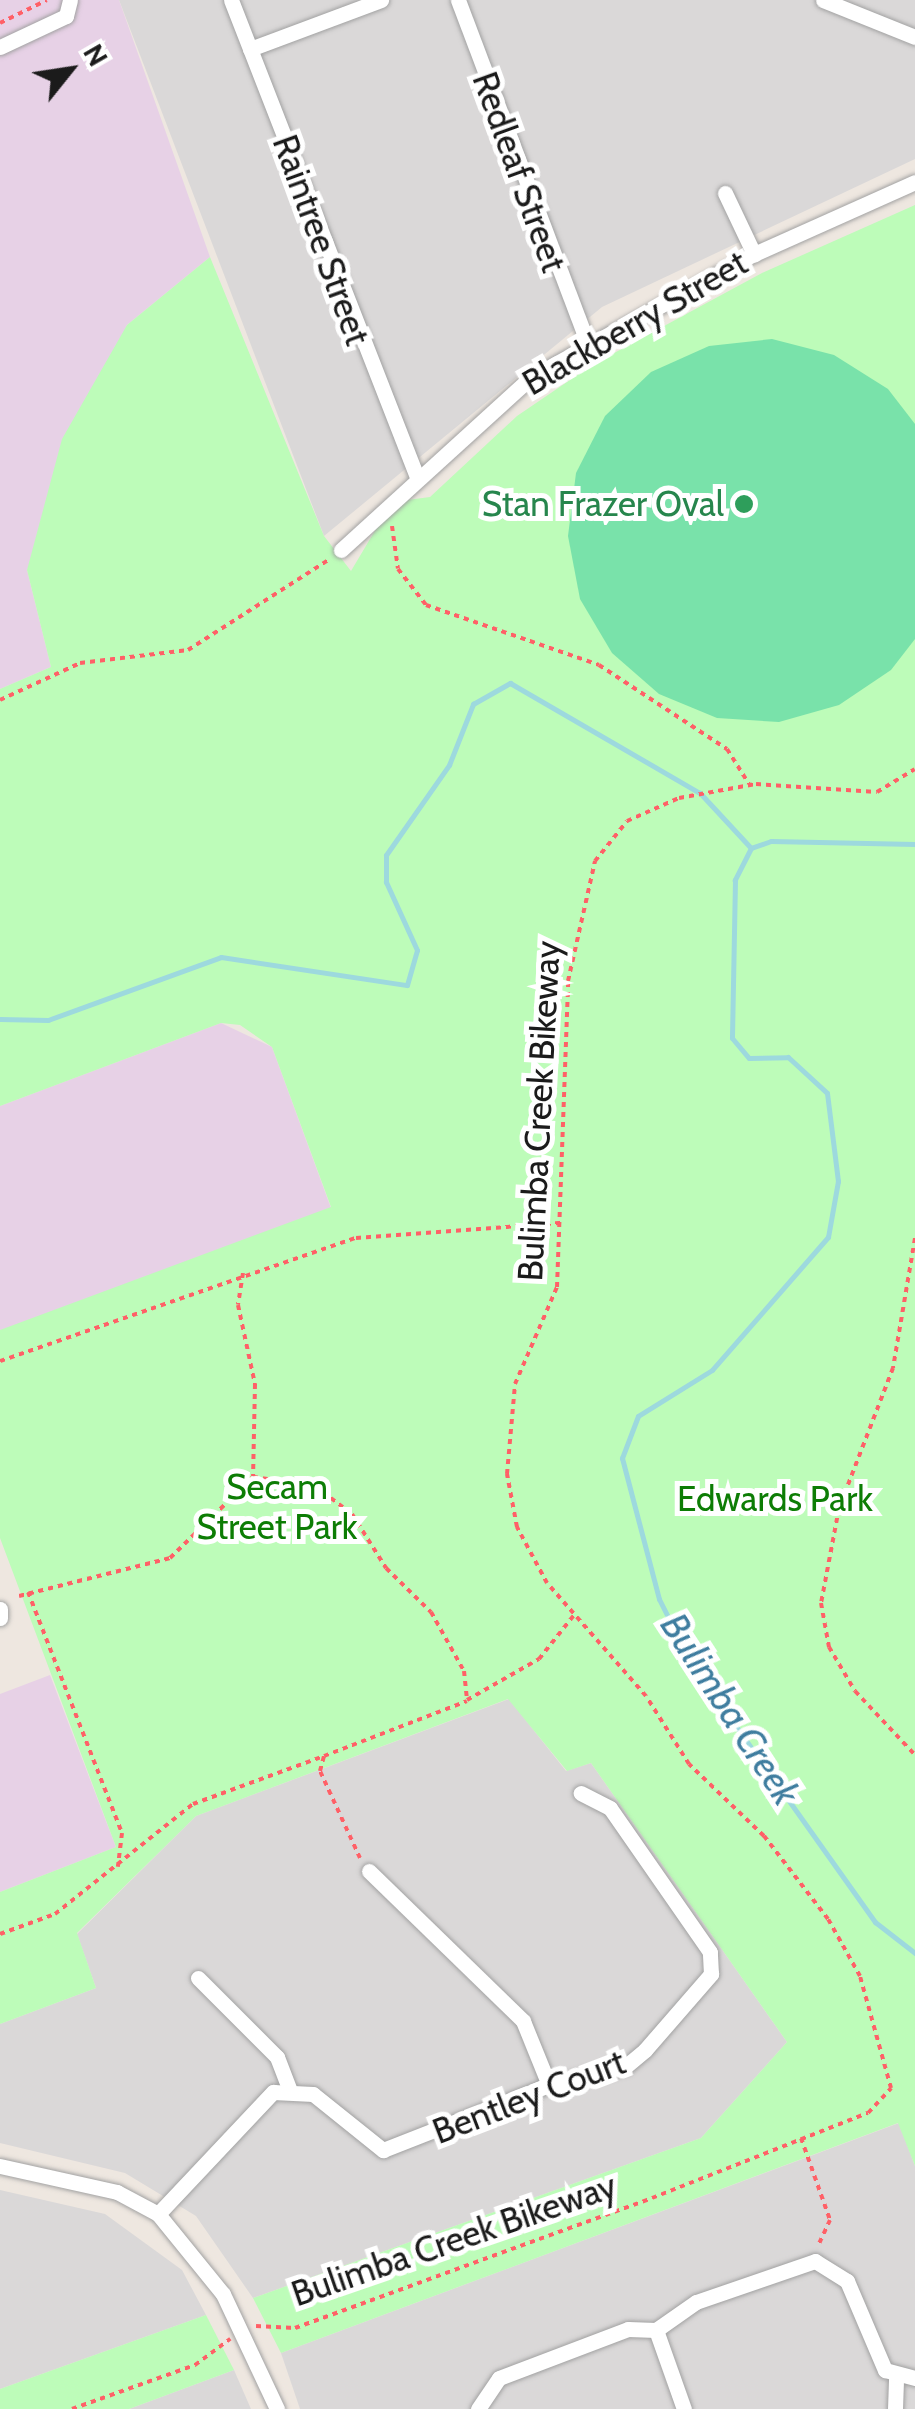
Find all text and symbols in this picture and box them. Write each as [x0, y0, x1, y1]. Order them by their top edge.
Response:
north arrow [20, 20, 120, 120]
text: N [76, 38, 116, 72]
street label: Redleaf Street [463, 66, 575, 278]
street label: Raintree Street [264, 129, 378, 351]
street label: Blackberry Street [515, 242, 755, 404]
place label: Stan Frazer Oval [482, 483, 724, 525]
marker: Stan Frazer Oval [733, 493, 755, 515]
street label: Bulimba Creek Bikeway [509, 940, 569, 1282]
park label: Secam Street Park [197, 1466, 357, 1548]
park label: Edwards Park [677, 1478, 873, 1520]
water label: Bulimba Creek [651, 1605, 809, 1813]
street label: Bentley Court [427, 2041, 631, 2153]
street label: Bulimba Creek Bikeway [286, 2165, 622, 2315]

